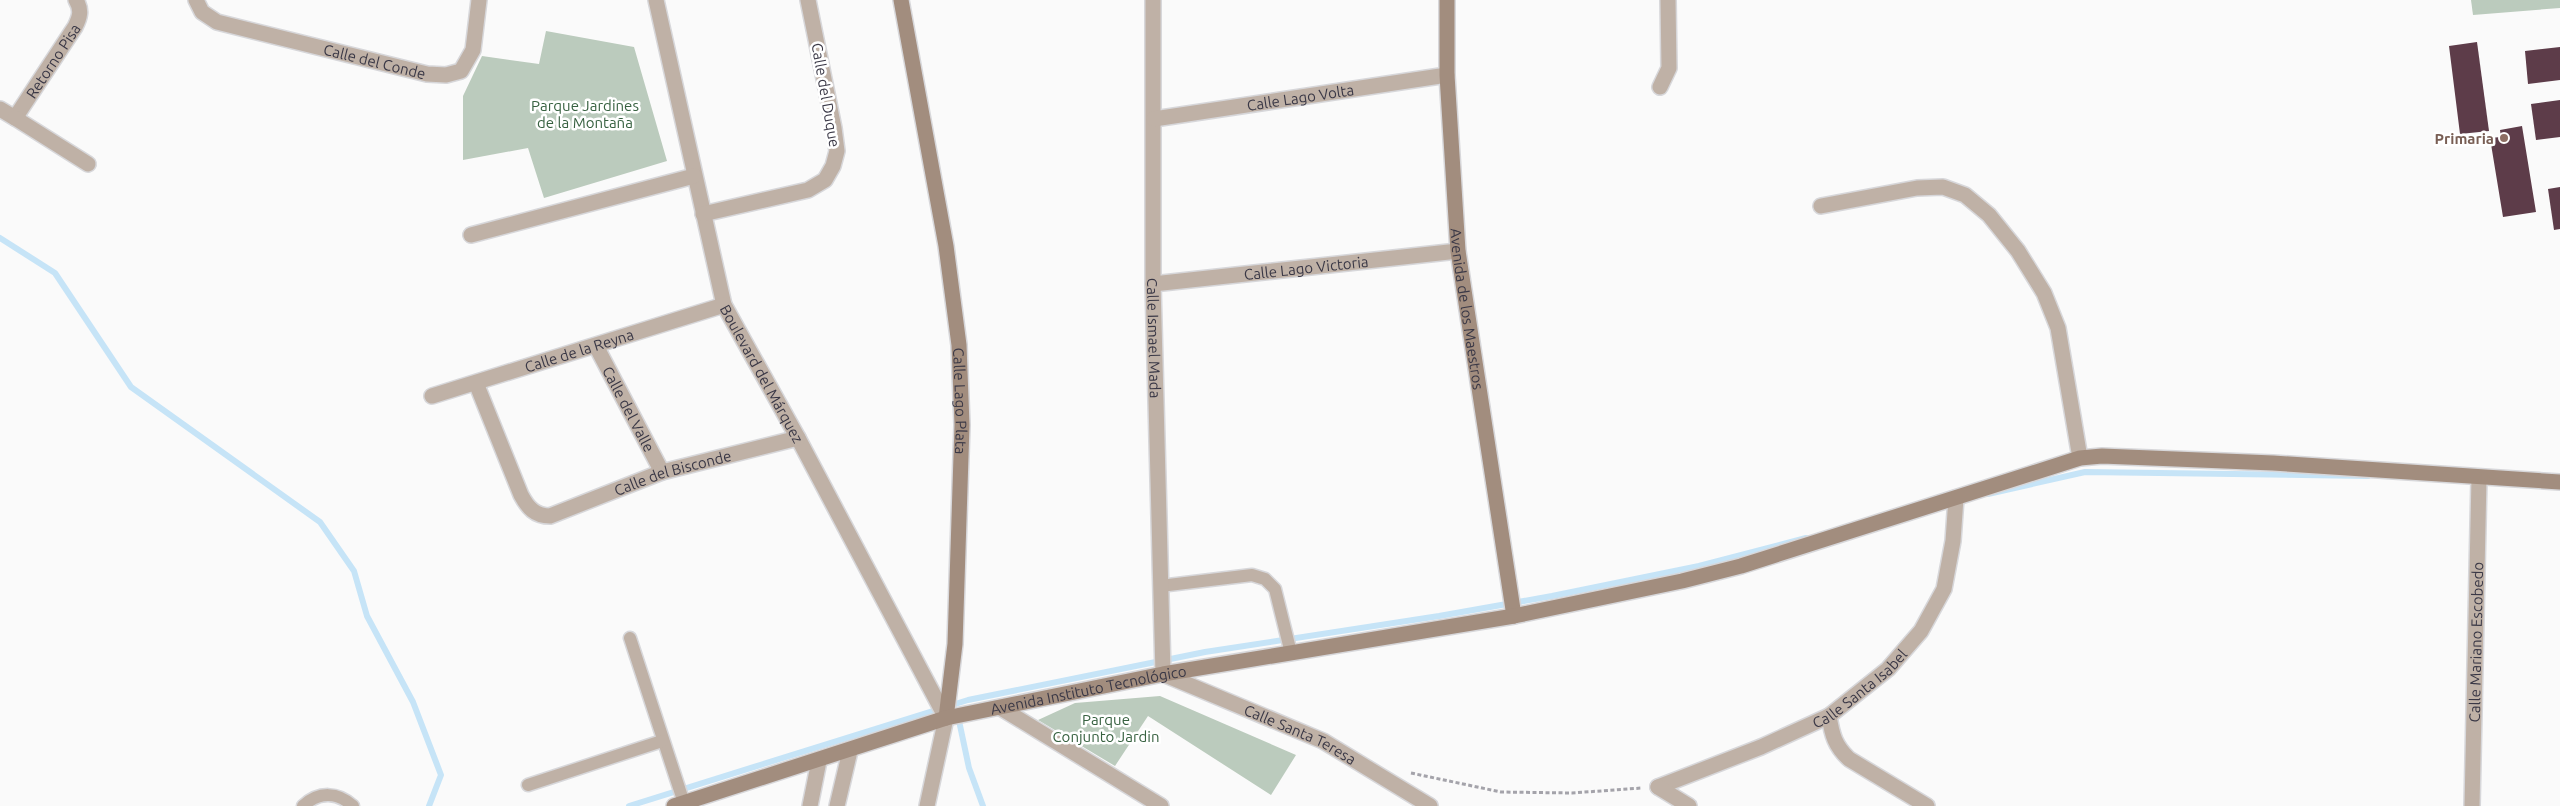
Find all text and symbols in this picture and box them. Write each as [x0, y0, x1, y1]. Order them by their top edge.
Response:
street label: Retorno Pisa [22, 20, 83, 101]
street label: Calle del Conde [322, 40, 428, 82]
street label: Calle del Duque [808, 41, 844, 149]
street label: Calle Lago Volta [1246, 81, 1355, 113]
park label: Parque Jardines de la Montaña [531, 97, 639, 131]
place label: Primaria [2435, 130, 2494, 147]
marker: Primaria [2498, 132, 2510, 144]
street label: Avenida de los Maestros [1448, 228, 1488, 391]
street label: Calle Lago Victoria [1243, 252, 1369, 283]
street label: Calle Ismael Mada [1145, 278, 1164, 398]
street label: Boulevard del Márquez [717, 302, 807, 446]
street label: Calle de la Reyna [522, 325, 636, 375]
street label: Calle Lago Plata [951, 347, 971, 455]
street label: Calle del Valle [600, 363, 658, 455]
street label: Calle del Bisconde [611, 447, 733, 499]
street label: Calle Mariano Escobedo [2465, 562, 2486, 722]
street label: Calle Santa Isabel [1809, 645, 1910, 731]
street label: Avenida Instituto Tecnológico [989, 662, 1187, 717]
street label: Calle Santa Teresa [1242, 701, 1359, 768]
park label: Parque Conjunto Jardin [1052, 711, 1160, 745]

